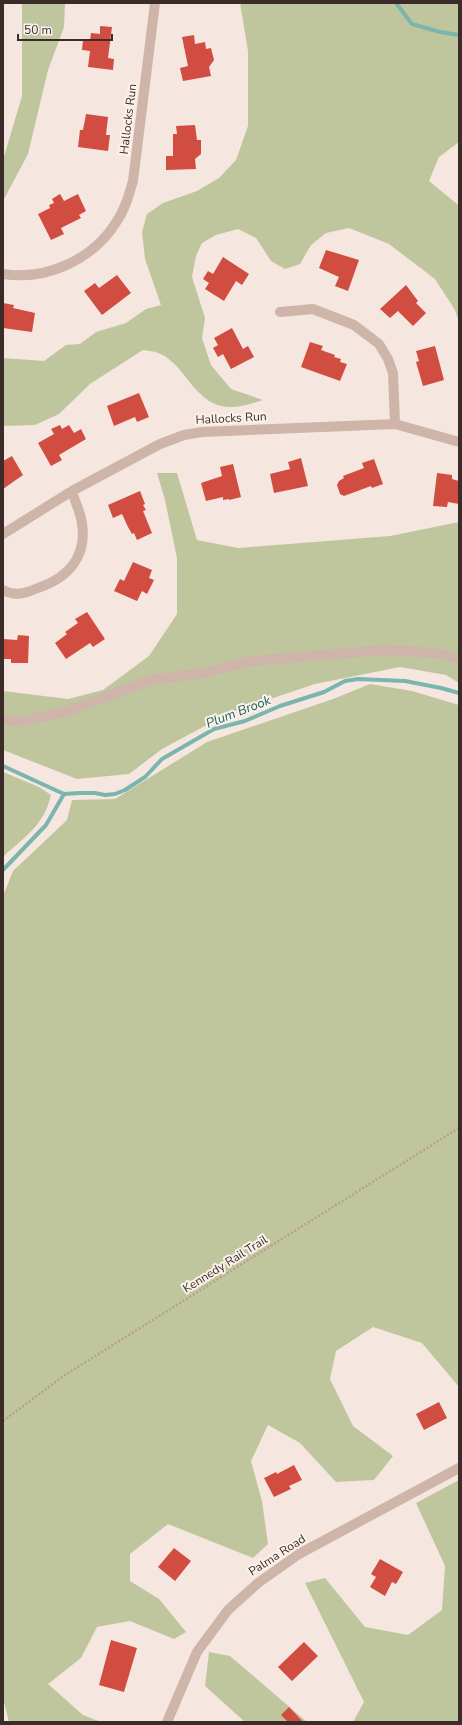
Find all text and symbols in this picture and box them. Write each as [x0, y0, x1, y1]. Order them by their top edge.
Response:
scale bar [18, 16, 112, 42]
text: 50 m [24, 22, 52, 38]
street label: Hallocks Run [116, 83, 140, 155]
street label: Hallocks Run [195, 408, 267, 428]
water label: Plum Brook [203, 691, 274, 733]
street label: Kennedy Rail Trail [180, 1231, 271, 1296]
street label: Palma Road [245, 1531, 309, 1579]

